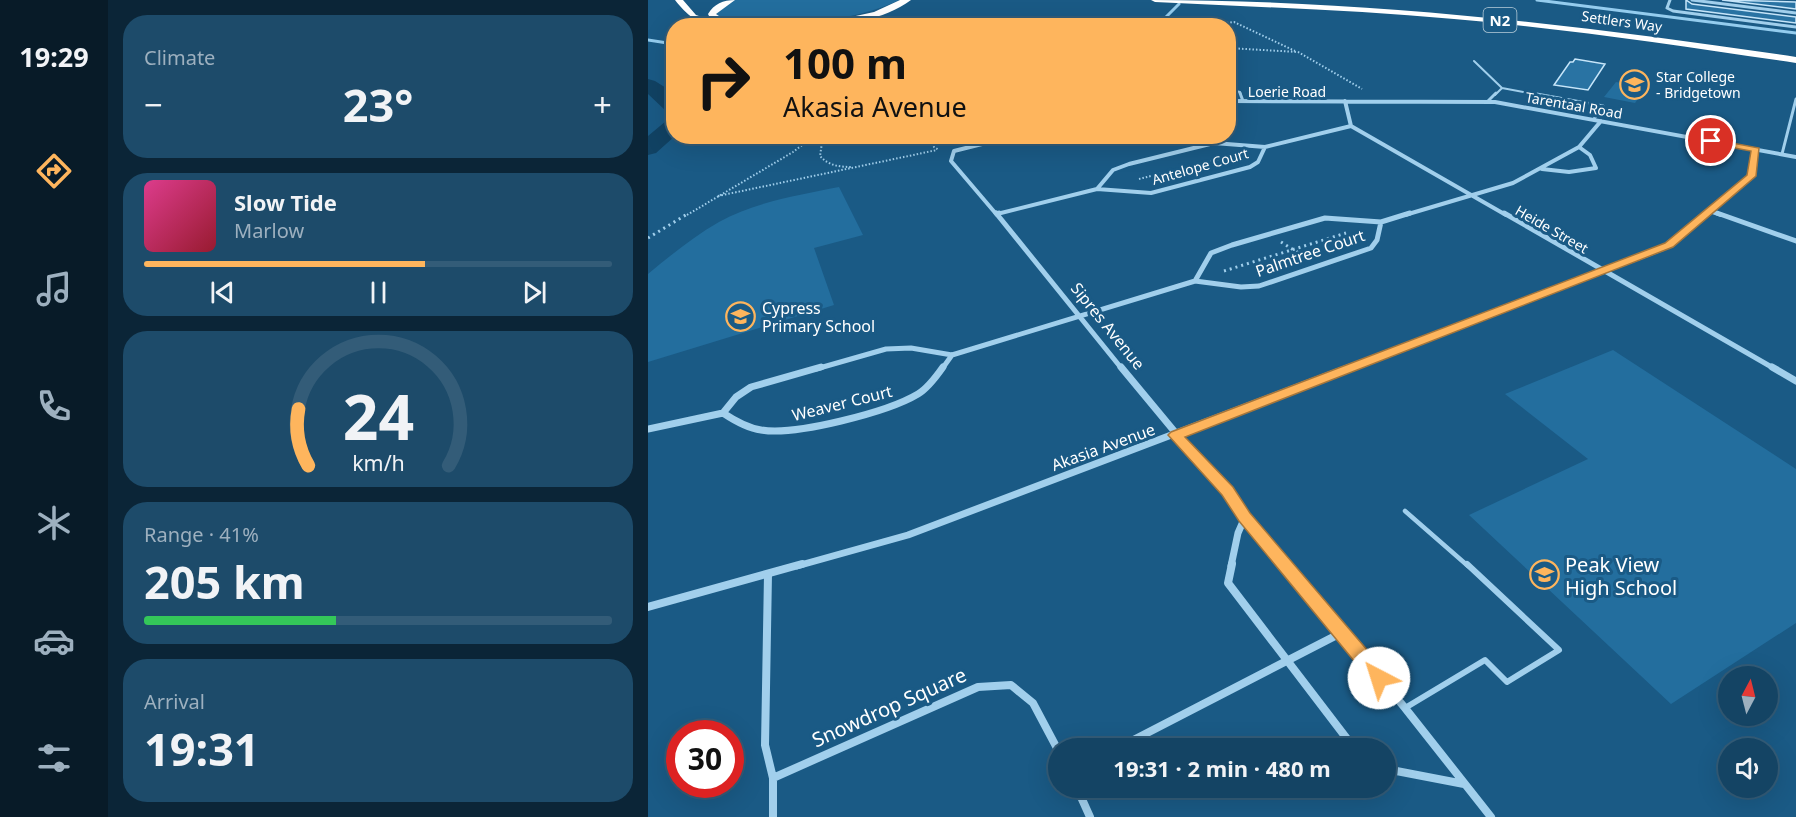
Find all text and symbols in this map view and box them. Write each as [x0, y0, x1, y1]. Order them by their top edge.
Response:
street label: Settlers Way [1581, 6, 1664, 36]
road number: N2 [1484, 8, 1516, 32]
text: 100 m [783, 34, 907, 91]
text: 19:29 [19, 38, 89, 75]
icon: right [684, 42, 762, 120]
text: Climate [144, 44, 215, 71]
place label: Star College - Bridgetown [1656, 67, 1741, 102]
school or university icon: Star College - Bridgetown [1619, 68, 1651, 100]
text: 23° [343, 74, 413, 135]
text: − [144, 82, 163, 127]
text: + [593, 82, 612, 127]
street label: Loerie Road [1248, 82, 1326, 101]
street label: Tarentaal Road [1524, 87, 1624, 123]
text: Akasia Avenue [783, 88, 967, 125]
pin [1685, 115, 1736, 166]
icon: arrive [1694, 124, 1727, 157]
street label: Antelope Court [1150, 143, 1250, 189]
icon: directions [33, 150, 75, 192]
text: Slow Tide [234, 187, 337, 217]
street label: Heide Street [1512, 200, 1592, 258]
text: Marlow [234, 217, 304, 244]
street label: Palmtree Court [1252, 224, 1368, 282]
icon: music [33, 268, 75, 310]
icon: previous [206, 276, 239, 309]
icon: pause [362, 276, 395, 309]
icon: next [518, 276, 551, 309]
street label: Sipres Avenue [1066, 278, 1150, 374]
place label: Cypress Primary School [762, 297, 875, 337]
school or university icon: Cypress Primary School [725, 301, 757, 333]
text: 24 [342, 373, 414, 458]
street label: Weaver Court [790, 380, 895, 426]
icon: phone [33, 385, 75, 427]
street label: Akasia Avenue [1048, 418, 1158, 476]
text: km/h [352, 448, 404, 477]
icon: climate [33, 502, 75, 544]
text: Range · 41% [144, 521, 259, 548]
text: 205 km [144, 551, 305, 612]
place label: Peak View High School [1565, 551, 1677, 601]
school or university icon: Peak View High School [1528, 559, 1560, 591]
icon: car [33, 620, 75, 662]
position arrow [1347, 646, 1411, 710]
street label: Snowdrop Square [807, 661, 971, 753]
north arrow [1718, 666, 1778, 726]
map controls [1718, 666, 1778, 798]
text: Arrival [144, 688, 205, 715]
text: 19:31 [144, 718, 260, 779]
speed limit sign: 30 [666, 720, 744, 798]
icon: filters [33, 737, 75, 779]
button: sound [1718, 738, 1778, 798]
text: 19:31 · 2 min · 480 m [1113, 753, 1331, 783]

